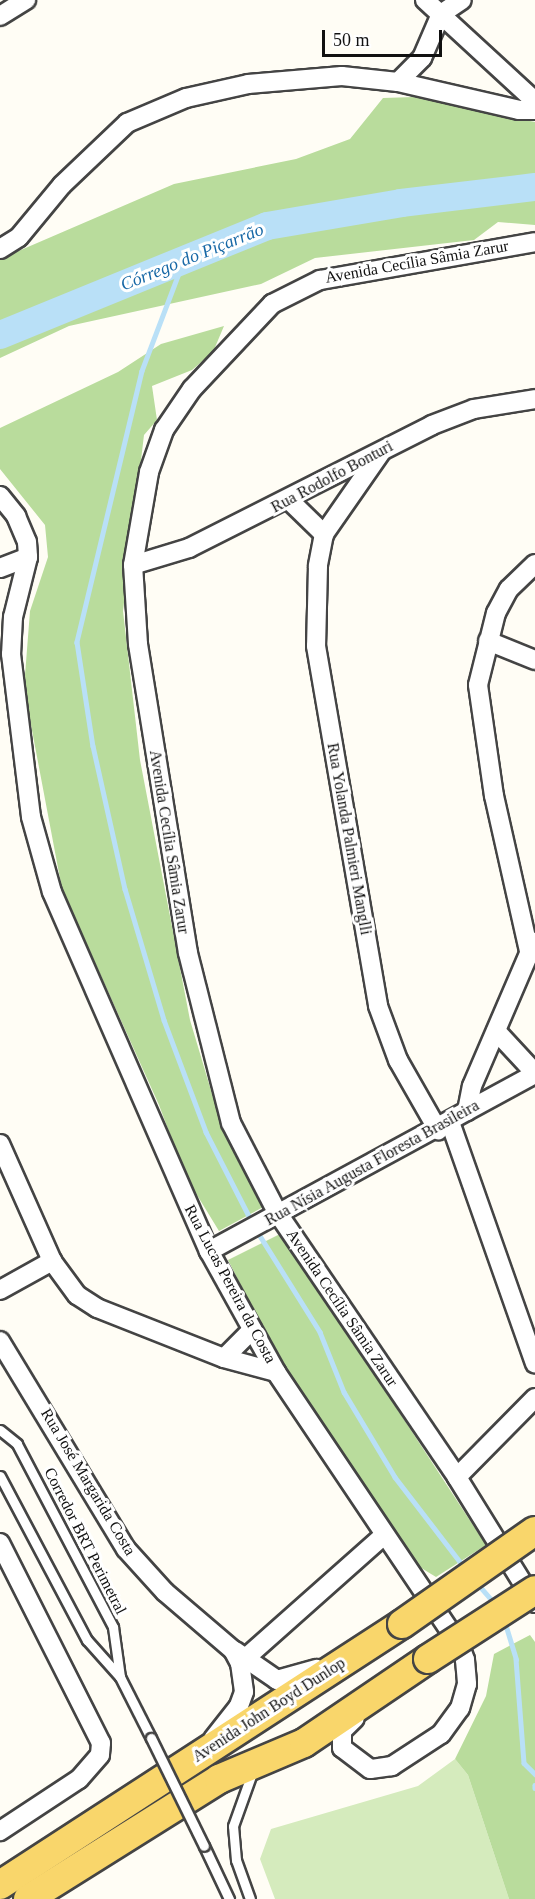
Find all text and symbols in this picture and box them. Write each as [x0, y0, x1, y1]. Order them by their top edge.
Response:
scale bar [325, 18, 445, 56]
text: 50 m [333, 30, 370, 50]
water label: Córrego do Piçarrão [117, 218, 267, 296]
street label: Avenida Cecília Sâmia Zarur [324, 236, 510, 288]
street label: Rua Rodolfo Bonturi [268, 437, 396, 517]
street label: Rua Yolanda Palmieri Manglli [323, 741, 375, 937]
street label: Avenida Cecília Sâmia Zarur [145, 749, 193, 935]
street label: Rua Nísia Augusta Floresta Brasileira [261, 1096, 483, 1230]
street label: Rua Lucas Pereira da Costa [180, 1201, 280, 1367]
street label: Avenida Cecília Sâmia Zarur [282, 1226, 402, 1390]
street label: Rua José Margarida Costa [36, 1405, 140, 1559]
street label: Corredor BRT Perimetral [40, 1464, 130, 1618]
street label: Avenida John Boyd Dunlop [189, 1653, 349, 1767]

